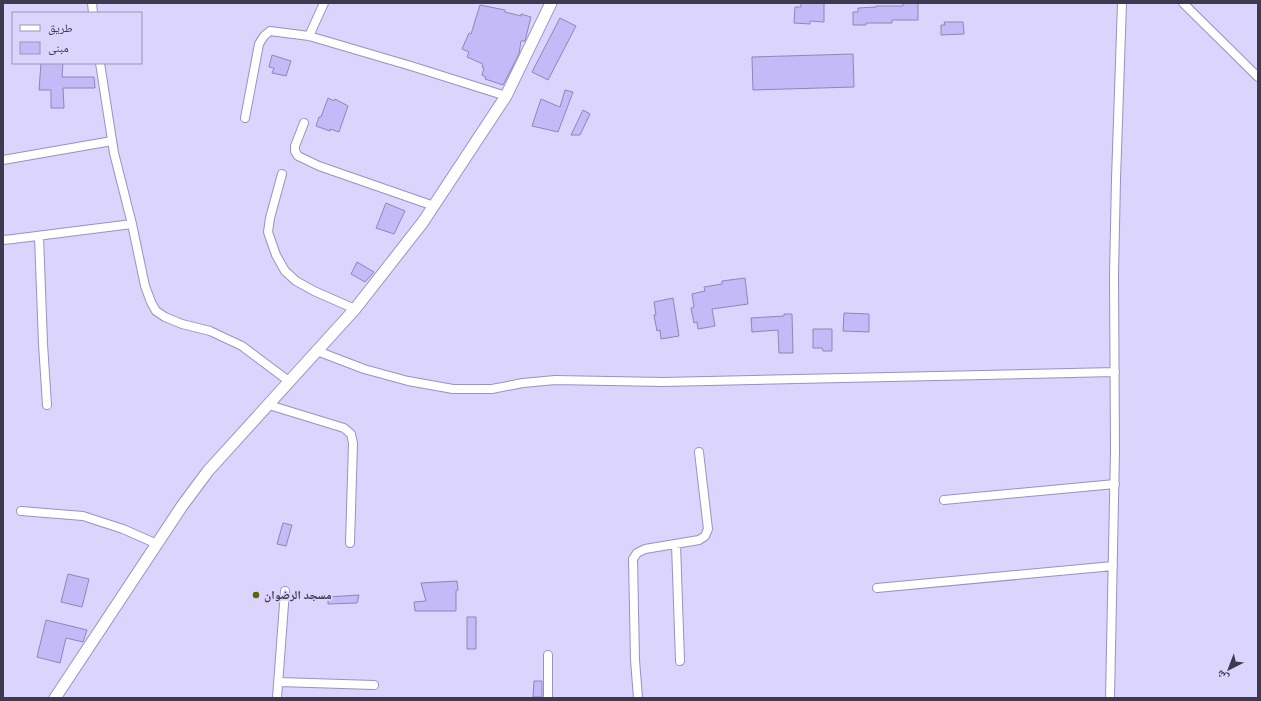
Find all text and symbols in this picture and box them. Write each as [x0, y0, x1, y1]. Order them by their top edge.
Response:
legend [12, 12, 142, 64]
text: طريق [48, 20, 73, 36]
text: مبنى [48, 40, 69, 56]
place label: مسجد الرضوان [264, 587, 332, 603]
marker: مسجد الرضوان [251, 590, 261, 600]
north arrow [1209, 649, 1249, 689]
text: ش [1213, 666, 1232, 686]

